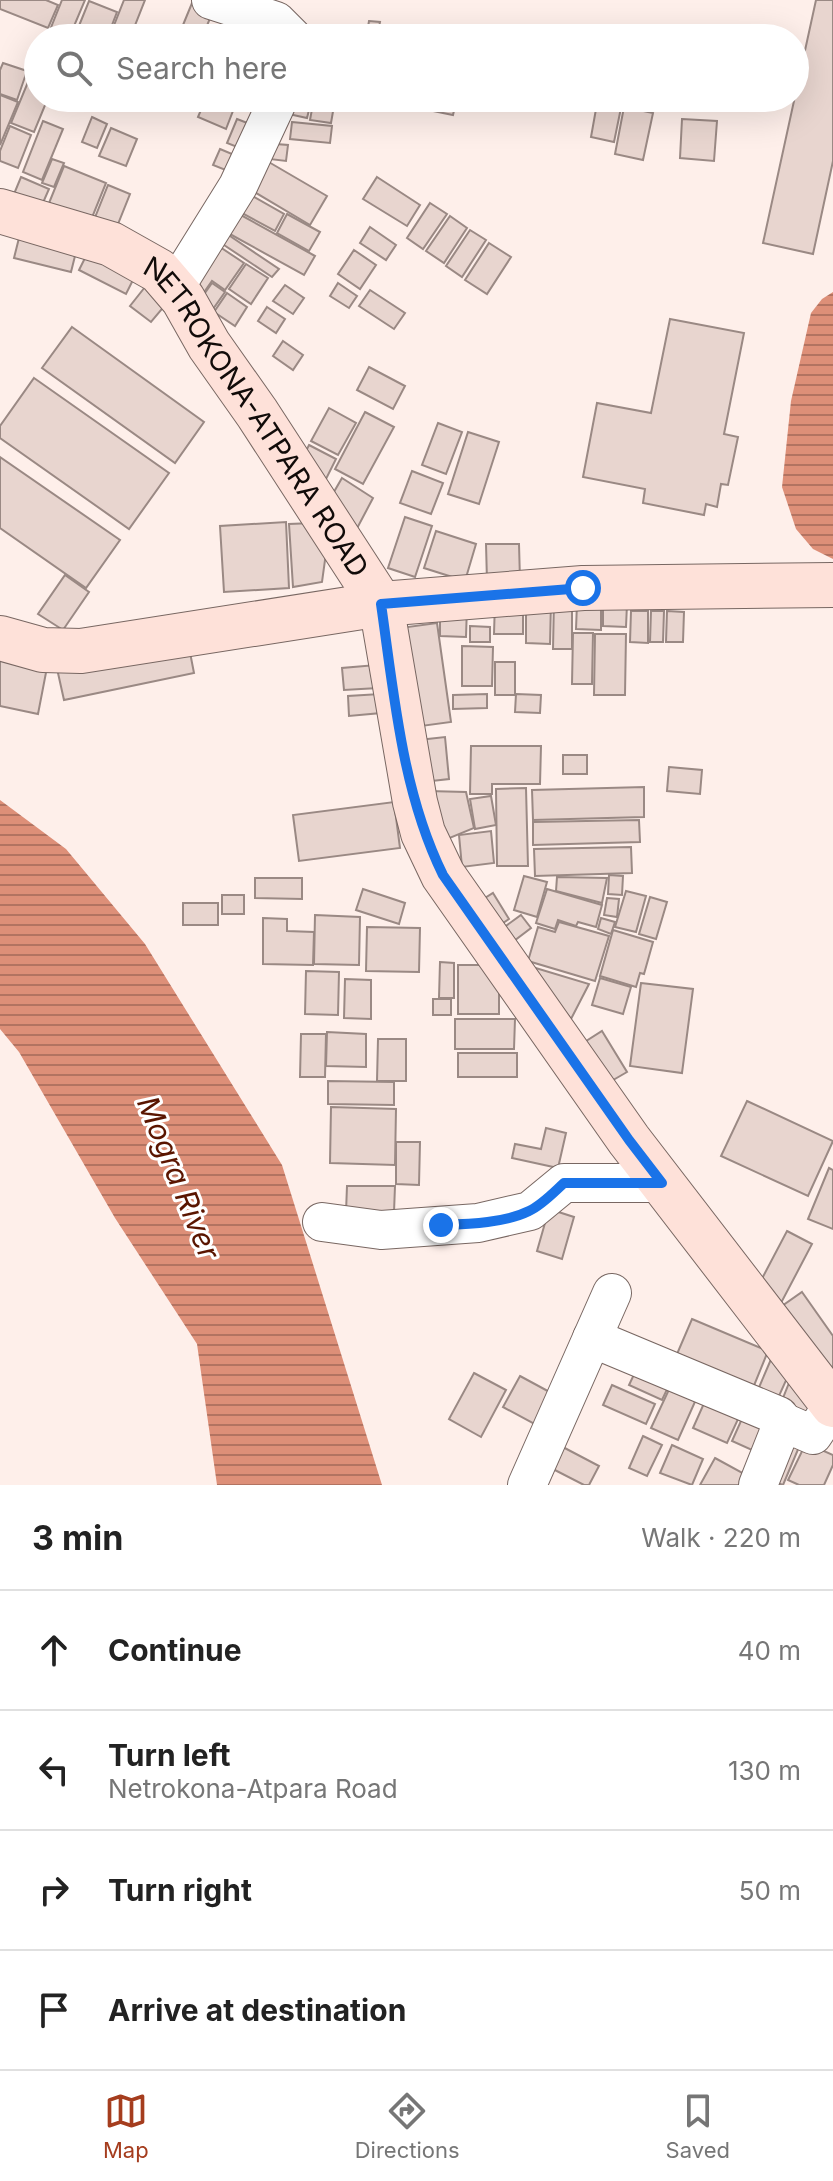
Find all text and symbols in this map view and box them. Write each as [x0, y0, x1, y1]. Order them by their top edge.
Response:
search box [24, 24, 809, 112]
icon: search [52, 46, 96, 90]
text: Search here [116, 50, 288, 86]
street label: NETROKONA-ATPARA ROAD [138, 249, 376, 583]
route start [565, 570, 601, 606]
water label: Mogra River [130, 1091, 228, 1265]
route end [423, 1207, 459, 1243]
text: 3 min [32, 1517, 123, 1558]
text: Walk · 220 m [641, 1522, 801, 1553]
icon: ahead [32, 1628, 76, 1672]
text: Continue [108, 1632, 242, 1668]
text: 40 m [738, 1635, 801, 1666]
text: Turn left [108, 1737, 230, 1773]
icon: left [32, 1748, 76, 1792]
text: 130 m [728, 1755, 801, 1786]
text: Netrokona-Atpara Road [108, 1773, 398, 1804]
icon: right [32, 1868, 76, 1912]
text: Turn right [108, 1872, 252, 1908]
text: 50 m [739, 1875, 801, 1906]
icon: arrive [32, 1988, 76, 2032]
text: Arrive at destination [108, 1992, 406, 2028]
tab: Map [103, 2089, 149, 2163]
tab: Directions [355, 2089, 460, 2163]
tab: Saved [666, 2089, 730, 2163]

